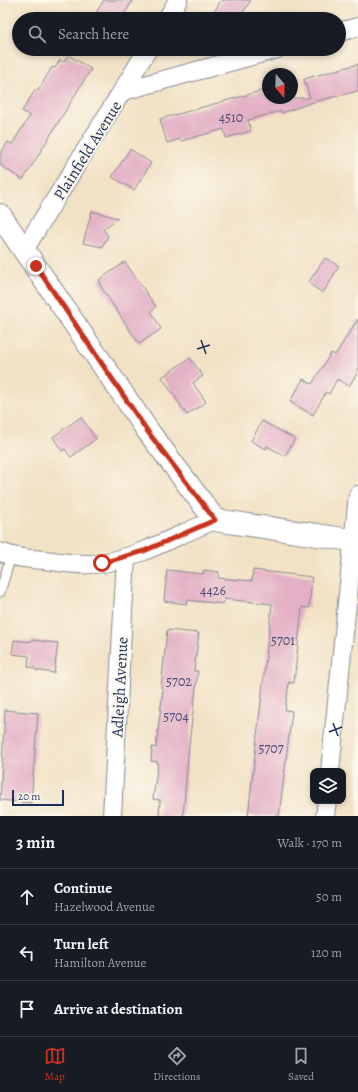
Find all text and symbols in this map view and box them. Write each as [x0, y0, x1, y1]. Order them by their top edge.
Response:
search box [12, 12, 346, 56]
icon: search [26, 23, 48, 45]
text: Search here [58, 24, 129, 44]
north arrow [262, 68, 298, 104]
street label: Plainfield Avenue [48, 97, 127, 204]
house number: 4510 [219, 108, 243, 127]
route end [27, 257, 45, 275]
route start [93, 554, 111, 572]
house number: 4426 [200, 581, 226, 600]
house number: 5701 [271, 631, 295, 650]
street label: Adleigh Avenue [106, 636, 134, 739]
house number: 5702 [166, 672, 192, 691]
house number: 5704 [163, 707, 189, 726]
house number: 5707 [258, 739, 284, 758]
map controls [310, 768, 346, 804]
button: layers [310, 768, 346, 804]
scale bar [12, 788, 64, 807]
text: 20 m [18, 789, 40, 804]
text: 3 min [16, 831, 55, 854]
text: Walk · 170 m [277, 834, 342, 851]
text: Continue [54, 878, 112, 898]
icon: ahead [16, 886, 38, 908]
text: 50 m [316, 888, 342, 905]
text: Hazelwood Avenue [54, 898, 155, 915]
text: Turn left [54, 934, 109, 954]
icon: left [16, 942, 38, 964]
text: 120 m [311, 944, 342, 961]
text: Hamilton Avenue [54, 954, 146, 971]
icon: arrive [16, 998, 38, 1020]
text: Arrive at destination [54, 999, 183, 1019]
tab: Map [44, 1045, 66, 1084]
tab: Directions [153, 1045, 201, 1084]
tab: Saved [288, 1045, 314, 1084]

